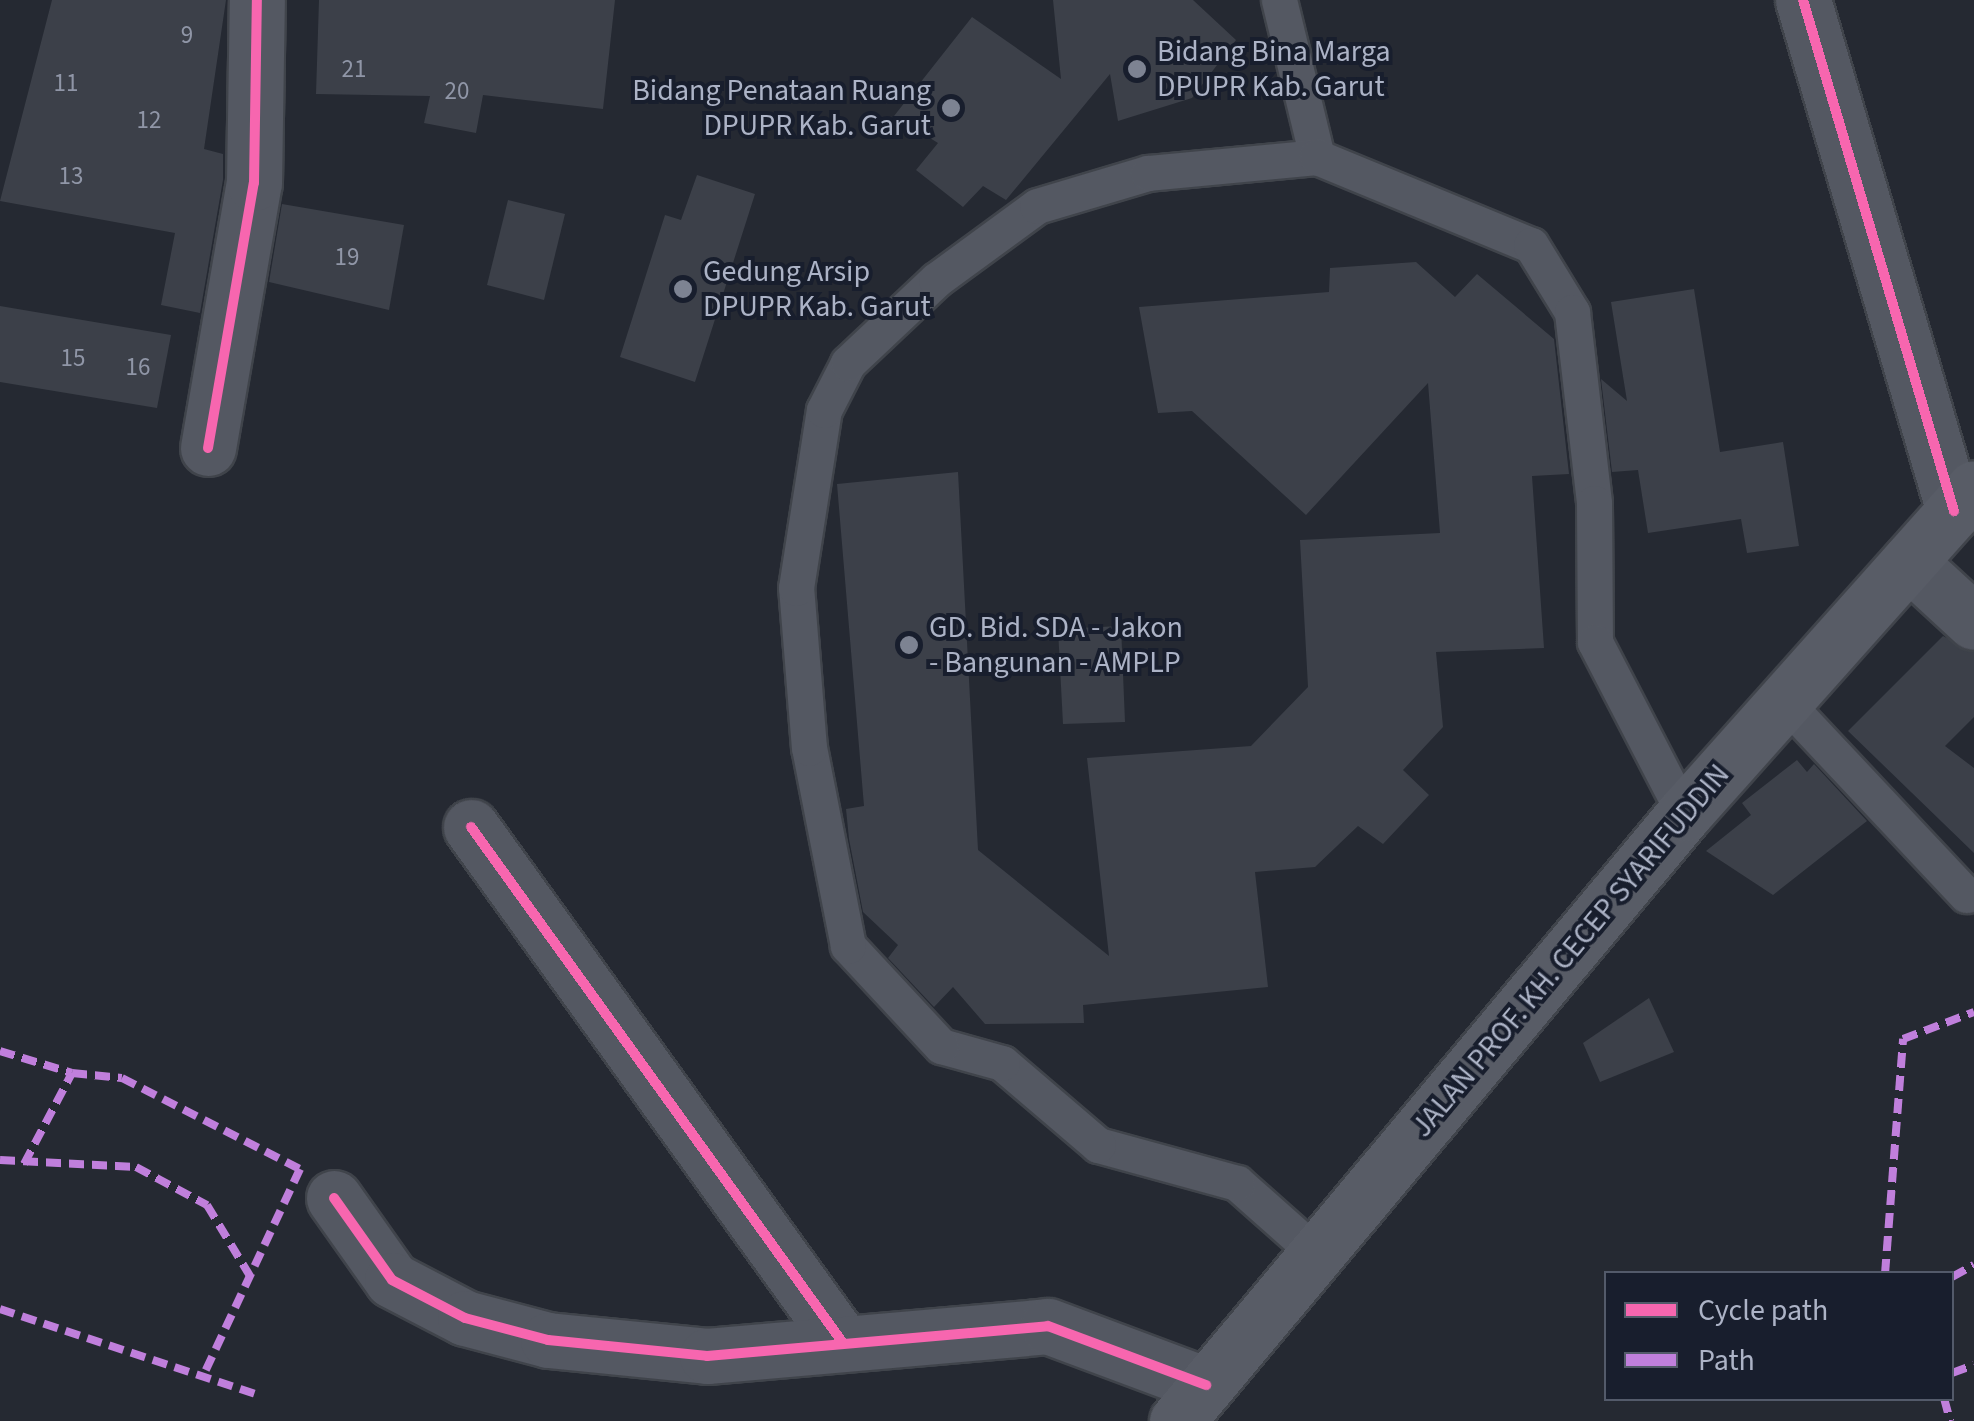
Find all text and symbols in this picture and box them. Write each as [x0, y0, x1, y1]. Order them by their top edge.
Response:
house number: 9 [181, 20, 193, 50]
place label: Bidang Bina Marga DPUPR Kab. Garut [1157, 34, 1391, 104]
house number: 21 [342, 54, 366, 84]
marker: Bidang Bina Marga DPUPR Kab. Garut [1126, 58, 1148, 80]
house number: 11 [54, 68, 78, 98]
place label: Bidang Penataan Ruang DPUPR Kab. Garut [632, 73, 931, 144]
house number: 20 [445, 76, 469, 106]
marker: Bidang Penataan Ruang DPUPR Kab. Garut [940, 97, 962, 119]
house number: 12 [137, 105, 161, 135]
house number: 13 [59, 161, 83, 191]
house number: 19 [335, 242, 359, 272]
place label: Gedung Arsip DPUPR Kab. Garut [703, 254, 931, 324]
marker: Gedung Arsip DPUPR Kab. Garut [672, 278, 694, 300]
house number: 15 [61, 343, 85, 373]
house number: 16 [126, 352, 150, 382]
place label: GD. Bid. SDA - Jakon - Bangunan - AMPLP [929, 610, 1183, 680]
marker: GD. Bid. SDA - Jakon - Bangunan - AMPLP [898, 634, 920, 656]
street label: JALAN PROF. KH. CECEP SYARIFUDDIN [1404, 757, 1738, 1145]
legend [1604, 1271, 1954, 1401]
text: Cycle path [1698, 1289, 1828, 1332]
text: Path [1698, 1339, 1755, 1382]

